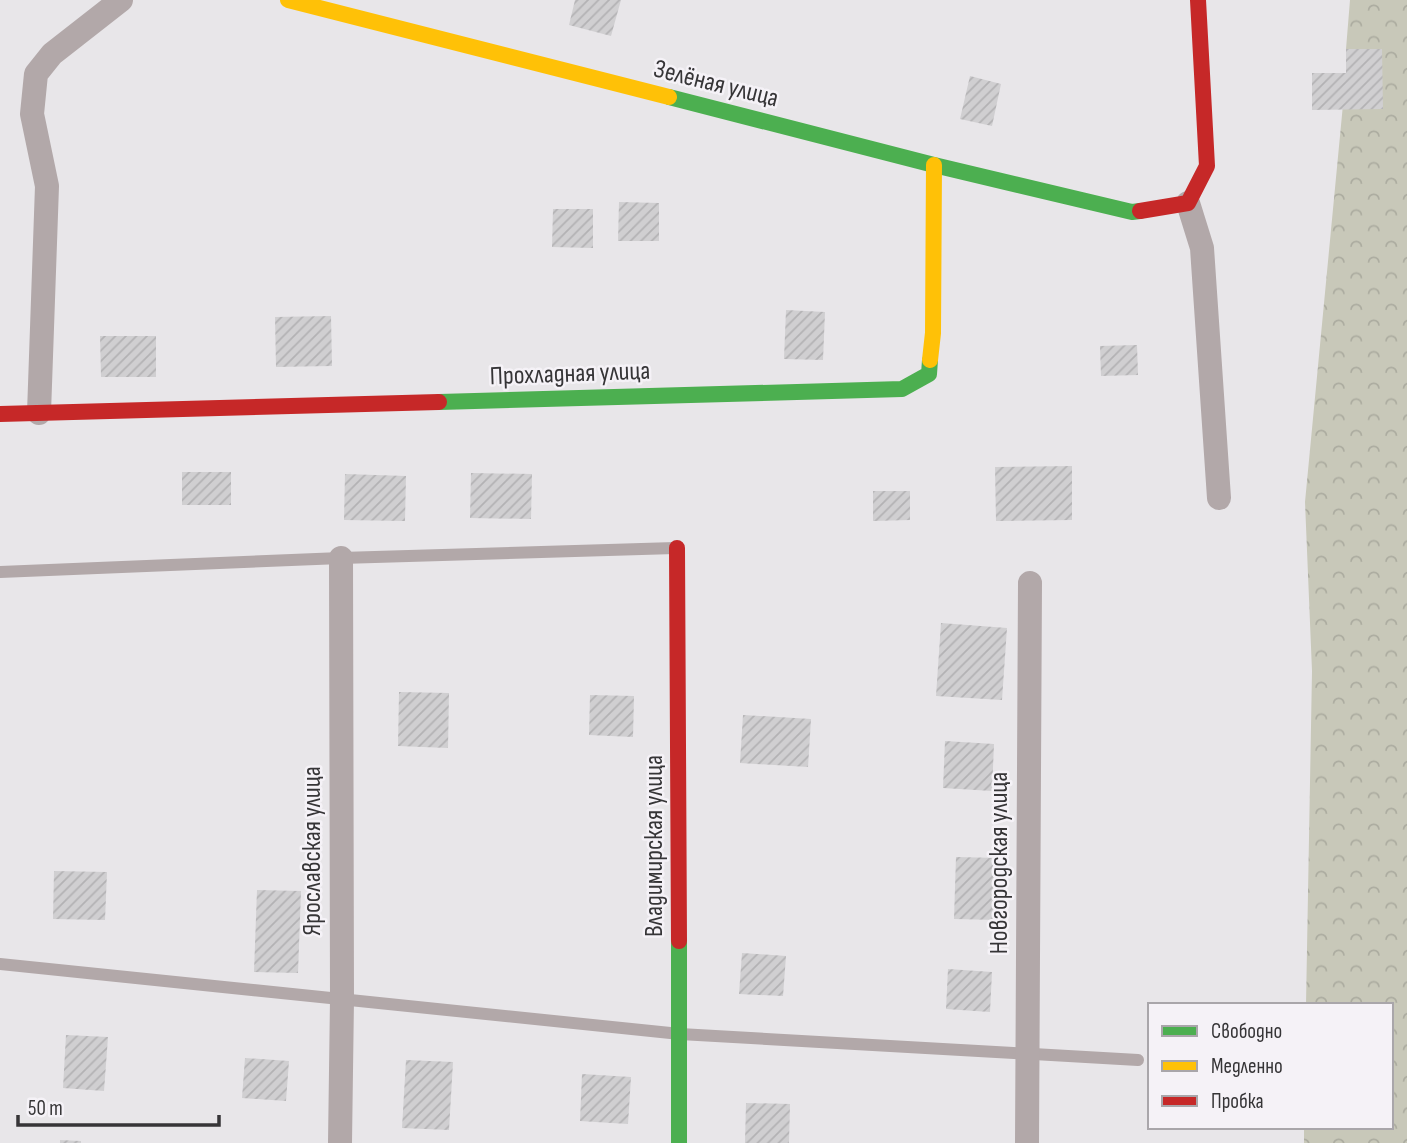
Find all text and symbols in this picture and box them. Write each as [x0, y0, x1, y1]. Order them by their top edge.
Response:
street label: Зелёная улица [650, 54, 782, 114]
street label: Прохладная улица [489, 356, 651, 392]
street label: Владимирская улица [639, 755, 670, 937]
street label: Ярославская улица [297, 766, 328, 936]
street label: Новгородская улица [984, 772, 1015, 954]
legend [1148, 1003, 1393, 1129]
text: Свободно [1211, 1019, 1282, 1044]
text: Медленно [1211, 1054, 1283, 1079]
scale bar [18, 1084, 219, 1128]
text: Пробка [1211, 1089, 1264, 1114]
text: 50 m [28, 1096, 63, 1121]

